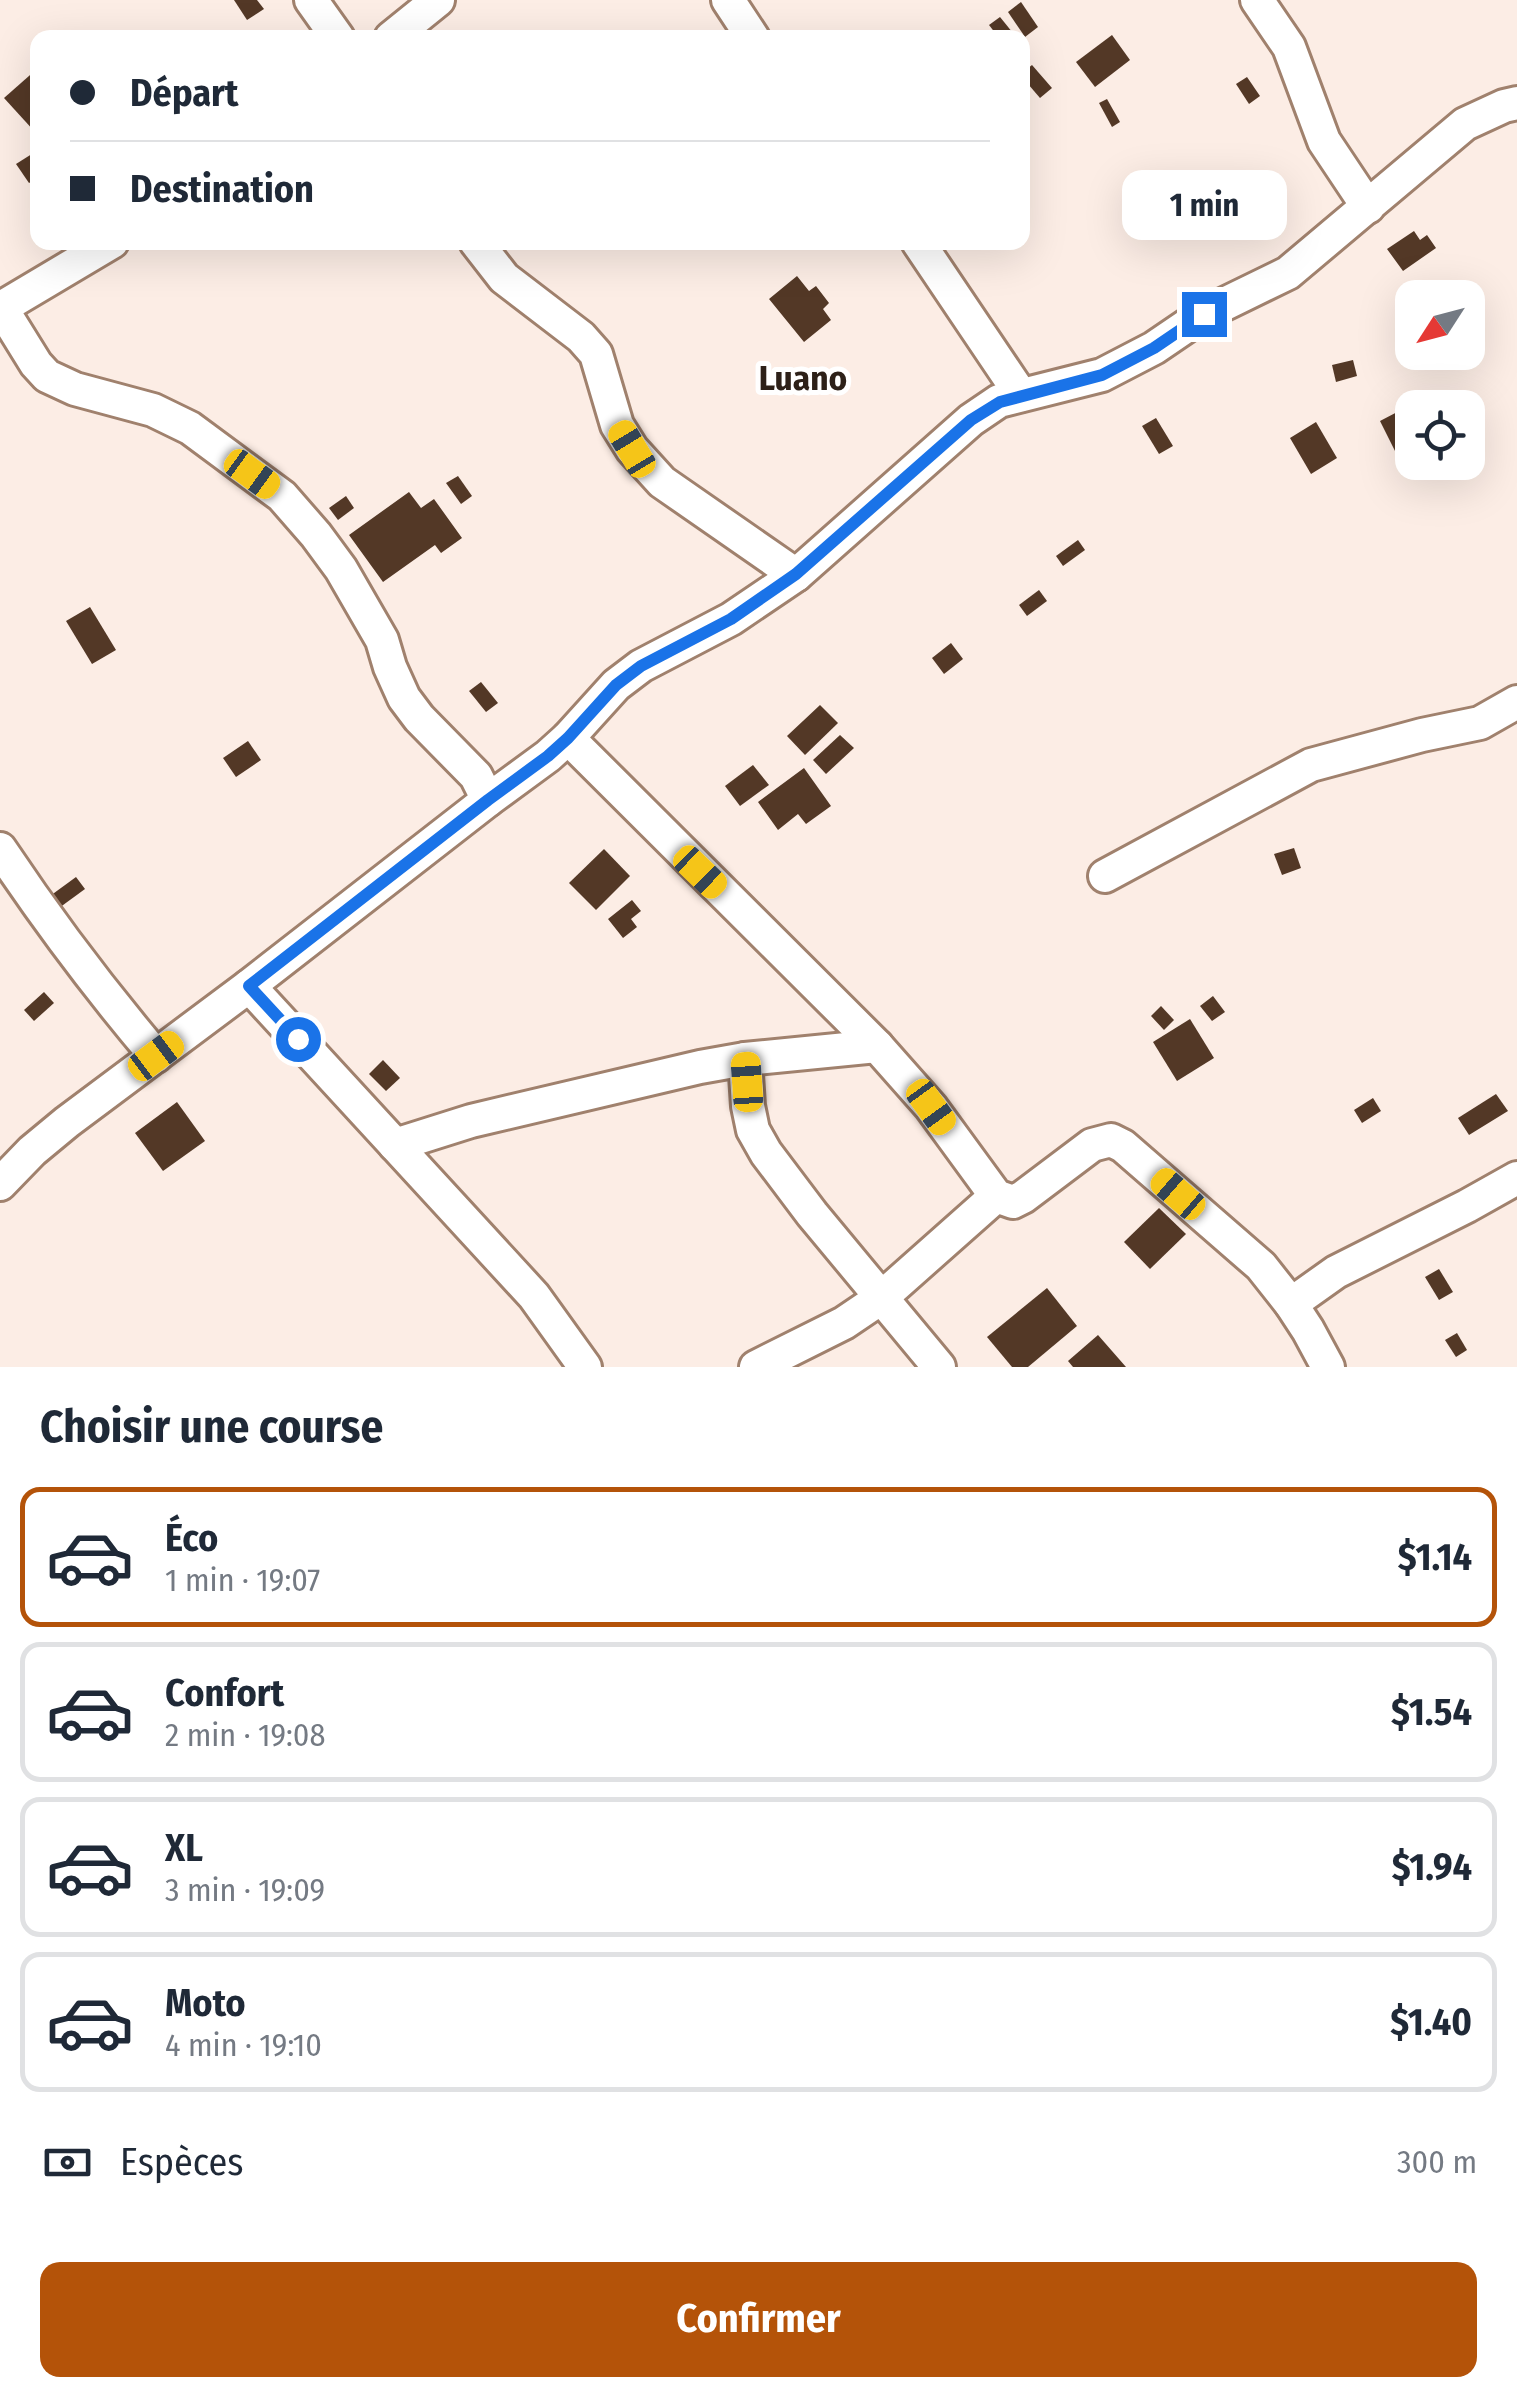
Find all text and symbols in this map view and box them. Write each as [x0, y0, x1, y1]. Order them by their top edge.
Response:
text: Départ [130, 70, 238, 116]
text: Destination [130, 166, 314, 212]
callout: 1 min [1122, 169, 1286, 239]
text: 1 min [1170, 186, 1239, 224]
north arrow [1395, 280, 1485, 370]
map controls [1395, 280, 1485, 480]
route end [1182, 292, 1227, 337]
district label: Luano [759, 357, 847, 399]
button: locate [1395, 390, 1485, 480]
car [604, 416, 660, 482]
car [219, 444, 285, 504]
car [668, 840, 732, 904]
route start [276, 1017, 321, 1062]
car [123, 1026, 189, 1086]
car [730, 1051, 764, 1113]
car [901, 1074, 961, 1140]
car [1146, 1163, 1210, 1225]
text: Choisir une course [40, 1400, 383, 1454]
icon: car [45, 1512, 135, 1602]
text: Éco [165, 1515, 218, 1561]
text: $1.14 [1398, 1534, 1472, 1580]
text: 1 min · 19:07 [165, 1561, 320, 1599]
icon: car [45, 1667, 135, 1757]
text: Confort [165, 1670, 284, 1716]
text: $1.54 [1391, 1689, 1472, 1735]
text: 2 min · 19:08 [165, 1716, 325, 1754]
icon: car [45, 1822, 135, 1912]
text: XL [165, 1825, 203, 1871]
text: $1.94 [1392, 1844, 1472, 1890]
text: 3 min · 19:09 [165, 1871, 325, 1909]
icon: car [45, 1977, 135, 2067]
text: Moto [165, 1980, 246, 2026]
text: $1.40 [1390, 1999, 1472, 2045]
text: 4 min · 19:10 [165, 2026, 322, 2064]
icon: cash [40, 2135, 95, 2190]
text: Espèces [120, 2139, 243, 2185]
text: 300 m [1397, 2143, 1477, 2181]
button: Confirmer [40, 2262, 1477, 2377]

